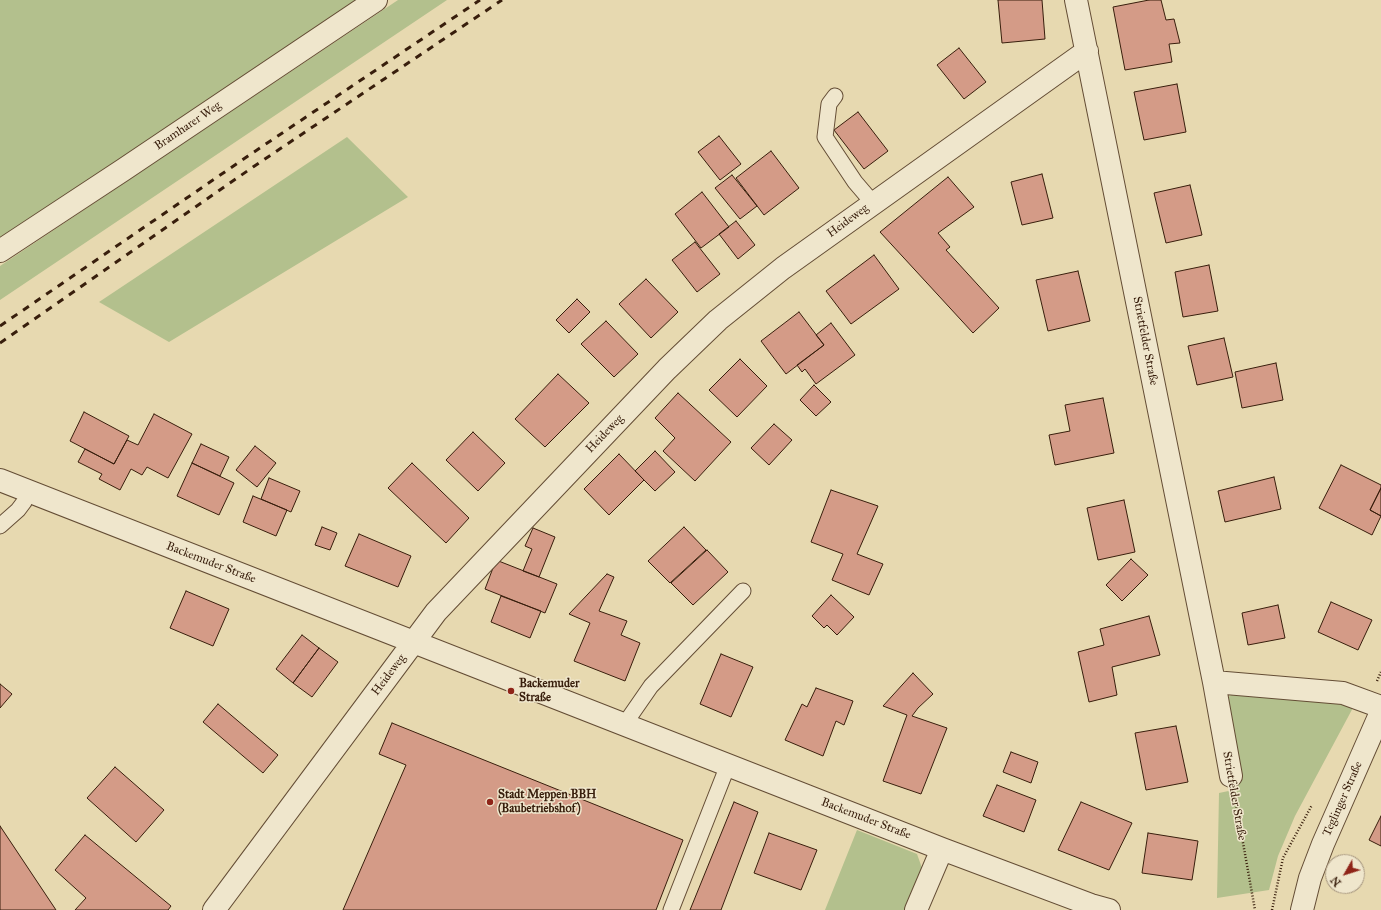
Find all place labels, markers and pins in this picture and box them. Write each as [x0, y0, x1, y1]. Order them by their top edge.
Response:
place label: Backemuder Straße [519, 677, 579, 705]
marker: Backemuder Straße [506, 686, 516, 696]
place label: Stadt Meppen BBH (Baubetriebshof) [498, 788, 596, 816]
marker: Stadt Meppen BBH (Baubetriebshof) [485, 797, 495, 807]

